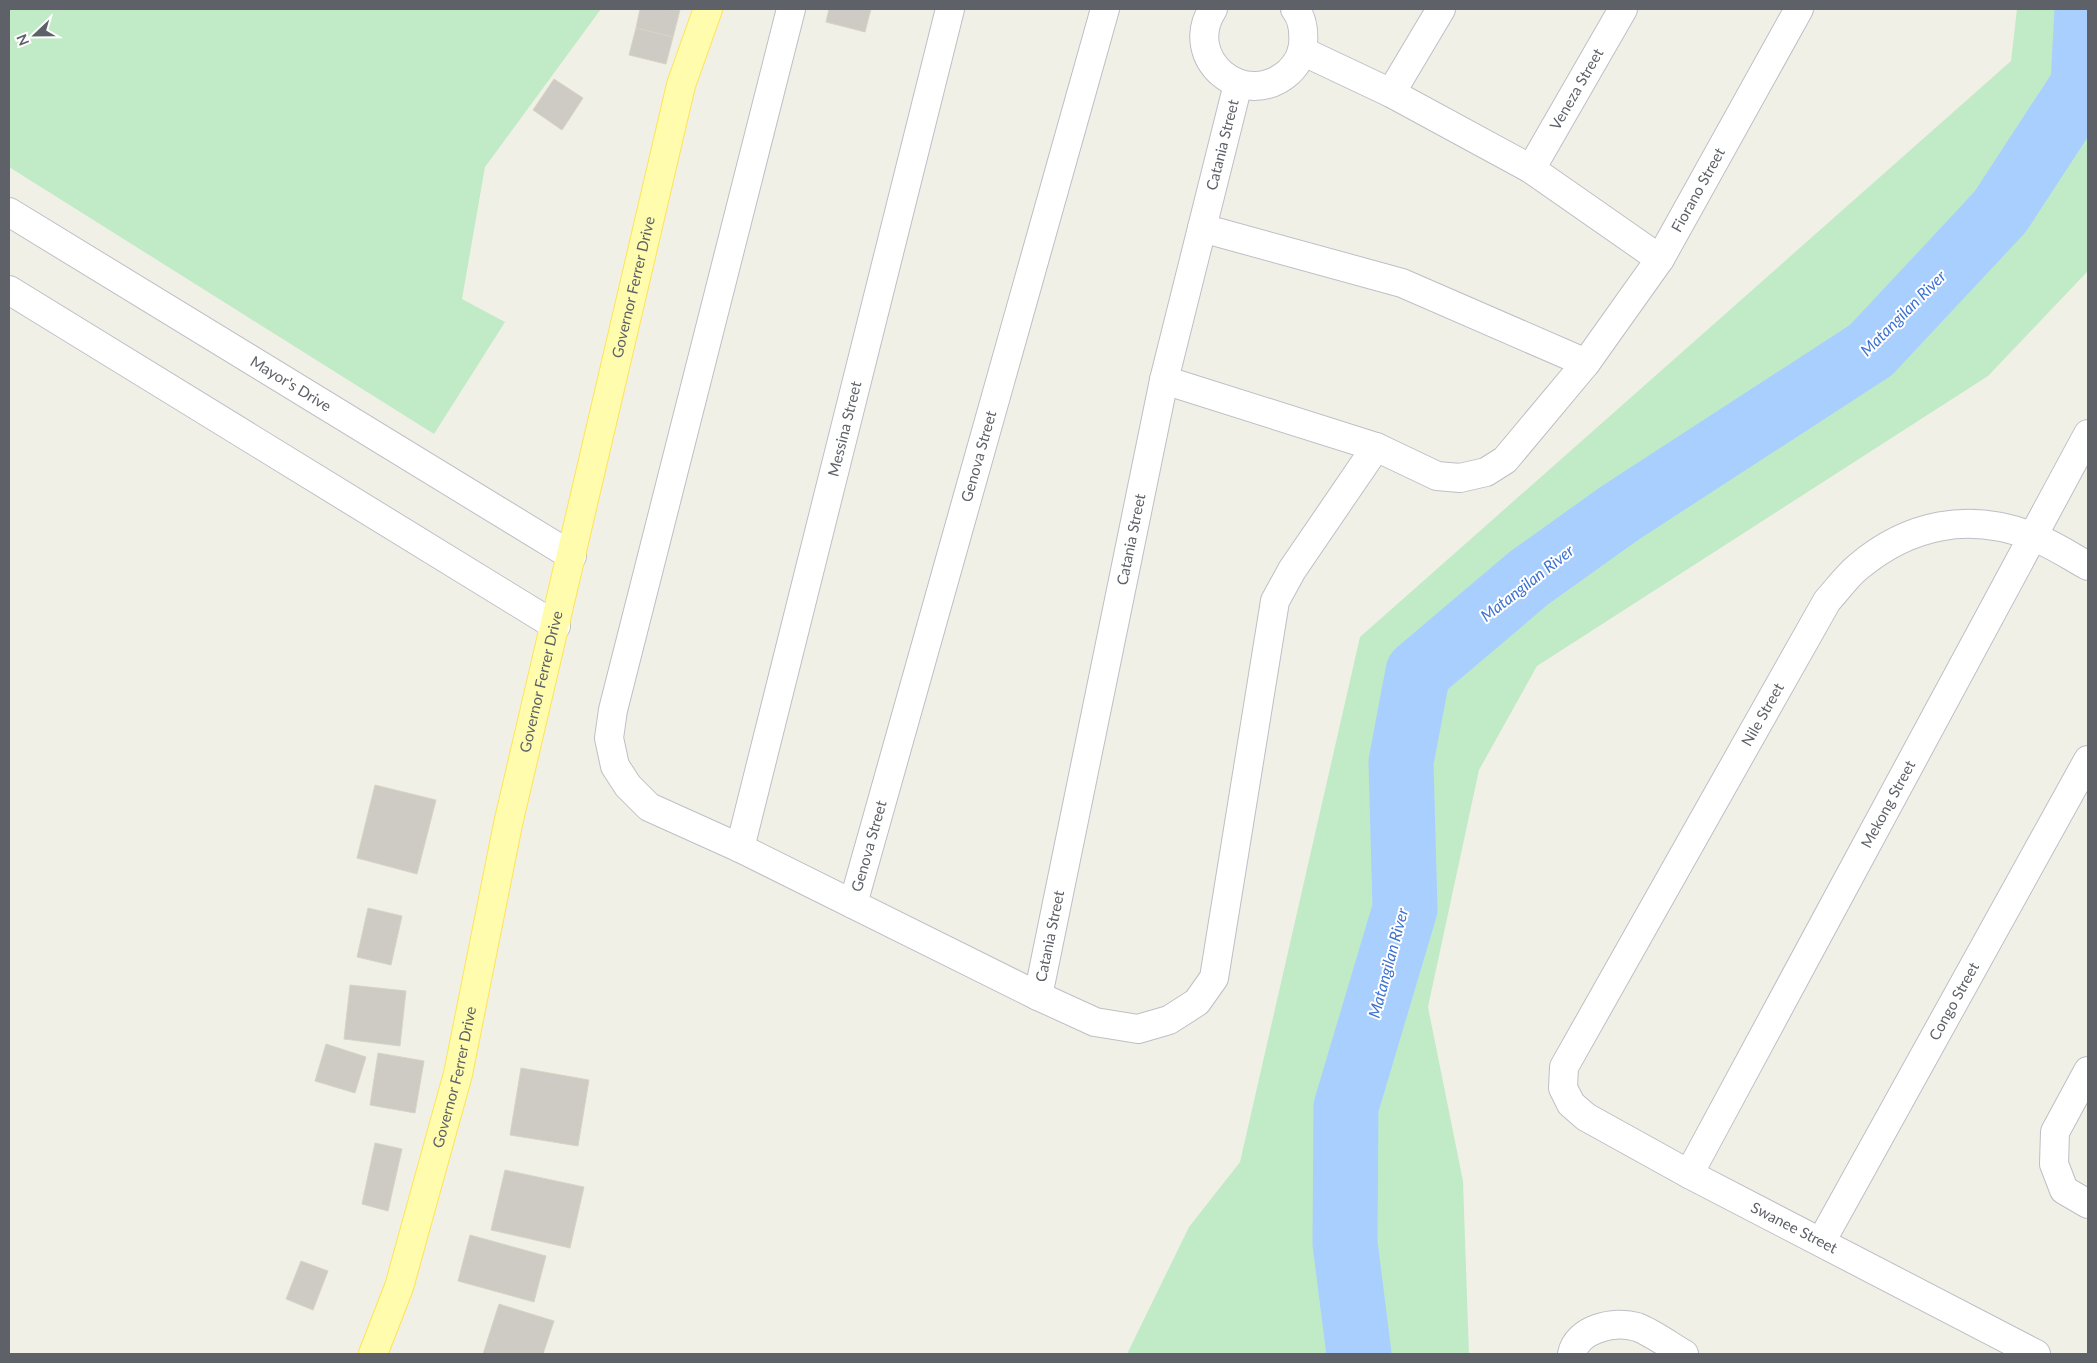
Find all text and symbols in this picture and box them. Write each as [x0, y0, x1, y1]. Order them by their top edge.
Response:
north arrow [10, 10, 60, 60]
text: N [13, 32, 32, 48]
street label: Veneza Street [1546, 44, 1607, 133]
street label: Catania Street [1202, 97, 1242, 192]
street label: Fiorano Street [1667, 144, 1728, 235]
street label: Governor Ferrer Drive [607, 214, 658, 360]
water label: Matangilan River [1856, 266, 1950, 359]
street label: Mayor's Drive [247, 352, 335, 415]
street label: Messina Street [823, 379, 865, 478]
street label: Genova Street [957, 408, 1000, 504]
street label: Catania Street [1112, 491, 1149, 587]
water label: Matangilan River [1476, 540, 1577, 625]
street label: Governor Ferrer Drive [515, 609, 566, 754]
street label: Nile Street [1737, 679, 1787, 749]
street label: Mekong Street [1857, 756, 1919, 851]
street label: Genova Street [847, 798, 890, 894]
street label: Catania Street [1031, 888, 1068, 983]
water label: Matangilan River [1364, 905, 1411, 1020]
street label: Congo Street [1925, 958, 1982, 1043]
street label: Governor Ferrer Drive [428, 1005, 479, 1150]
street label: Swanee Street [1748, 1198, 1841, 1257]

